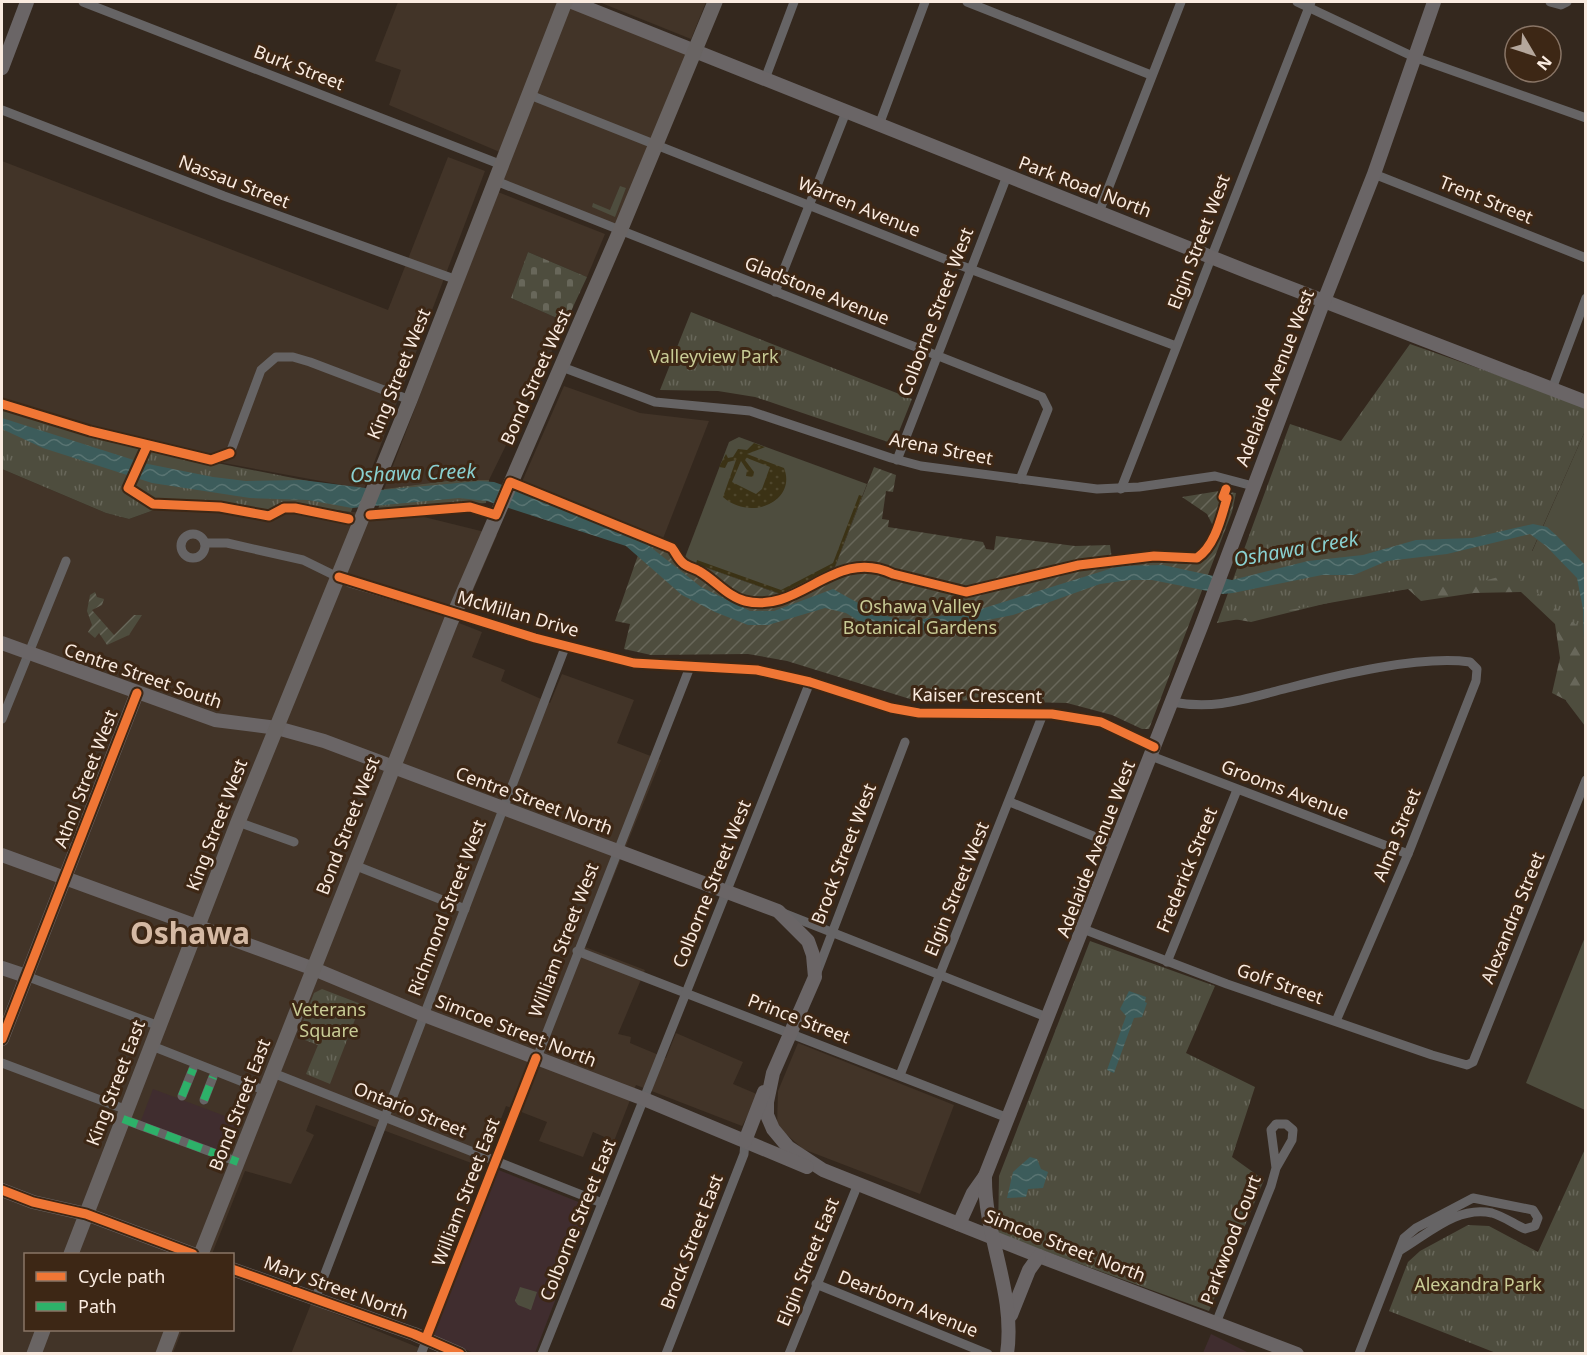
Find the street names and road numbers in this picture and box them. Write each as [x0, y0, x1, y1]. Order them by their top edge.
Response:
street label: Burk Street [251, 39, 348, 95]
street label: Nassau Street [175, 149, 294, 213]
street label: Park Road North [1016, 150, 1155, 222]
street label: Trent Street [1436, 169, 1537, 229]
street label: Elgin Street West [1161, 170, 1235, 313]
street label: Warren Avenue [795, 171, 924, 242]
street label: Colborne Street West [892, 223, 978, 399]
street label: Gladstone Avenue [741, 250, 893, 330]
street label: Adelaide Avenue West [1229, 285, 1319, 469]
street label: King Street West [361, 304, 435, 443]
street label: Bond Street West [494, 305, 576, 448]
street label: Arena Street [887, 426, 995, 470]
street label: McMillan Drive [455, 584, 582, 642]
street label: Centre Street South [61, 637, 225, 713]
street label: Kaiser Crescent [912, 682, 1043, 708]
street label: Athol Street West [48, 706, 123, 851]
street label: Bond Street West [310, 753, 385, 898]
street label: Grooms Avenue [1218, 754, 1353, 825]
street label: King Street West [180, 755, 252, 894]
street label: Adelaide Avenue West [1050, 756, 1140, 940]
street label: Centre Street North [452, 760, 616, 840]
street label: Brock Street West [805, 779, 881, 928]
street label: Alma Street [1367, 784, 1426, 885]
street label: Colborne Street West [666, 796, 756, 971]
street label: Frederick Street [1150, 803, 1222, 936]
street label: Richmond Street West [401, 816, 491, 999]
street label: Elgin Street West [918, 817, 994, 959]
street label: Alexandra Street [1475, 848, 1550, 987]
street label: William Street West [523, 859, 604, 1020]
street label: Golf Street [1234, 957, 1327, 1009]
street label: Simcoe Street North [433, 988, 600, 1072]
street label: Prince Street [745, 988, 854, 1049]
street label: King Street East [80, 1016, 150, 1149]
street label: Bond Street East [203, 1035, 275, 1174]
street label: Ontario Street [350, 1076, 471, 1143]
street label: William Street East [426, 1114, 505, 1269]
street label: Colborne Street East [534, 1135, 621, 1304]
street label: Brock Street East [654, 1170, 728, 1313]
street label: Parkwood Court [1194, 1171, 1266, 1308]
street label: Elgin Street East [770, 1193, 844, 1329]
street label: Simcoe Street North [982, 1203, 1149, 1287]
street label: Mary Street North [261, 1250, 412, 1324]
street label: Dearborn Avenue [835, 1264, 982, 1342]

